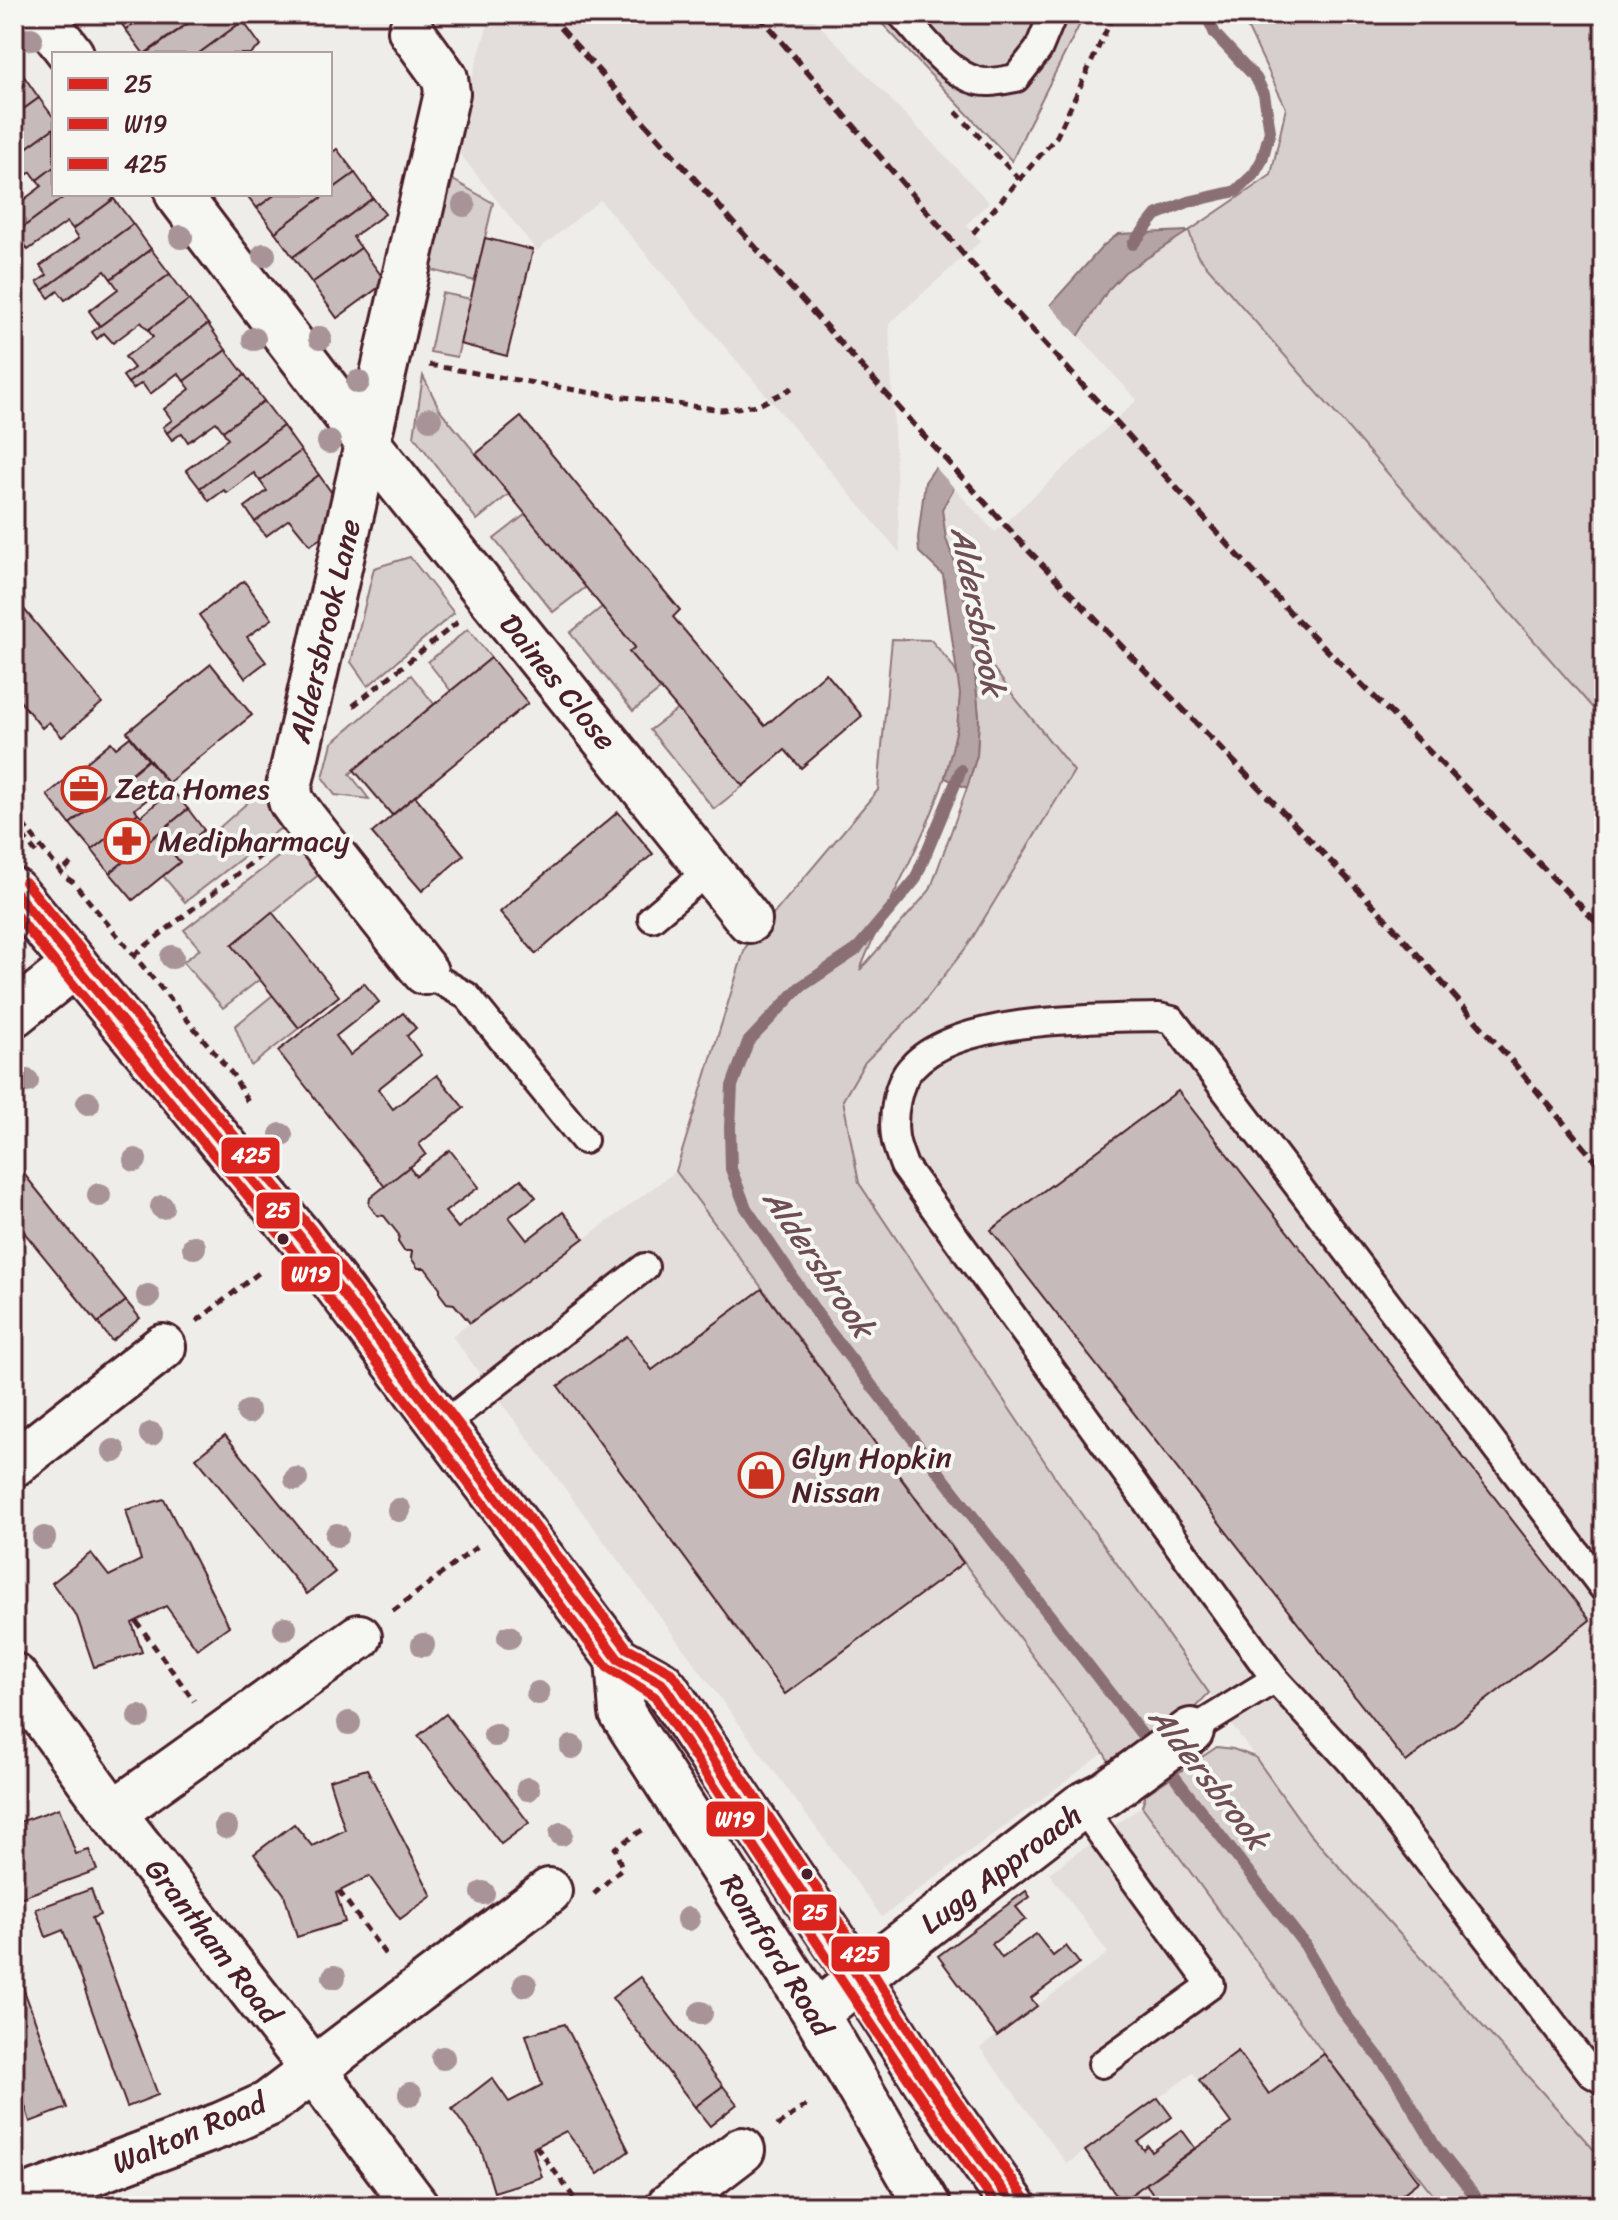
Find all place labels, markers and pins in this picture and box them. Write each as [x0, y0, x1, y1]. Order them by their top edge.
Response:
place label: Zeta Homes [115, 762, 270, 816]
office icon: Zeta Homes [60, 765, 108, 813]
place label: Medipharmacy [158, 814, 350, 868]
pharmacy icon: Medipharmacy [103, 817, 151, 865]
unlabelled marker [275, 1231, 291, 1247]
place label: Glyn Hopkin Nissan [792, 1431, 952, 1519]
shop icon: Glyn Hopkin Nissan [737, 1451, 785, 1499]
unlabelled marker [799, 1866, 815, 1882]

